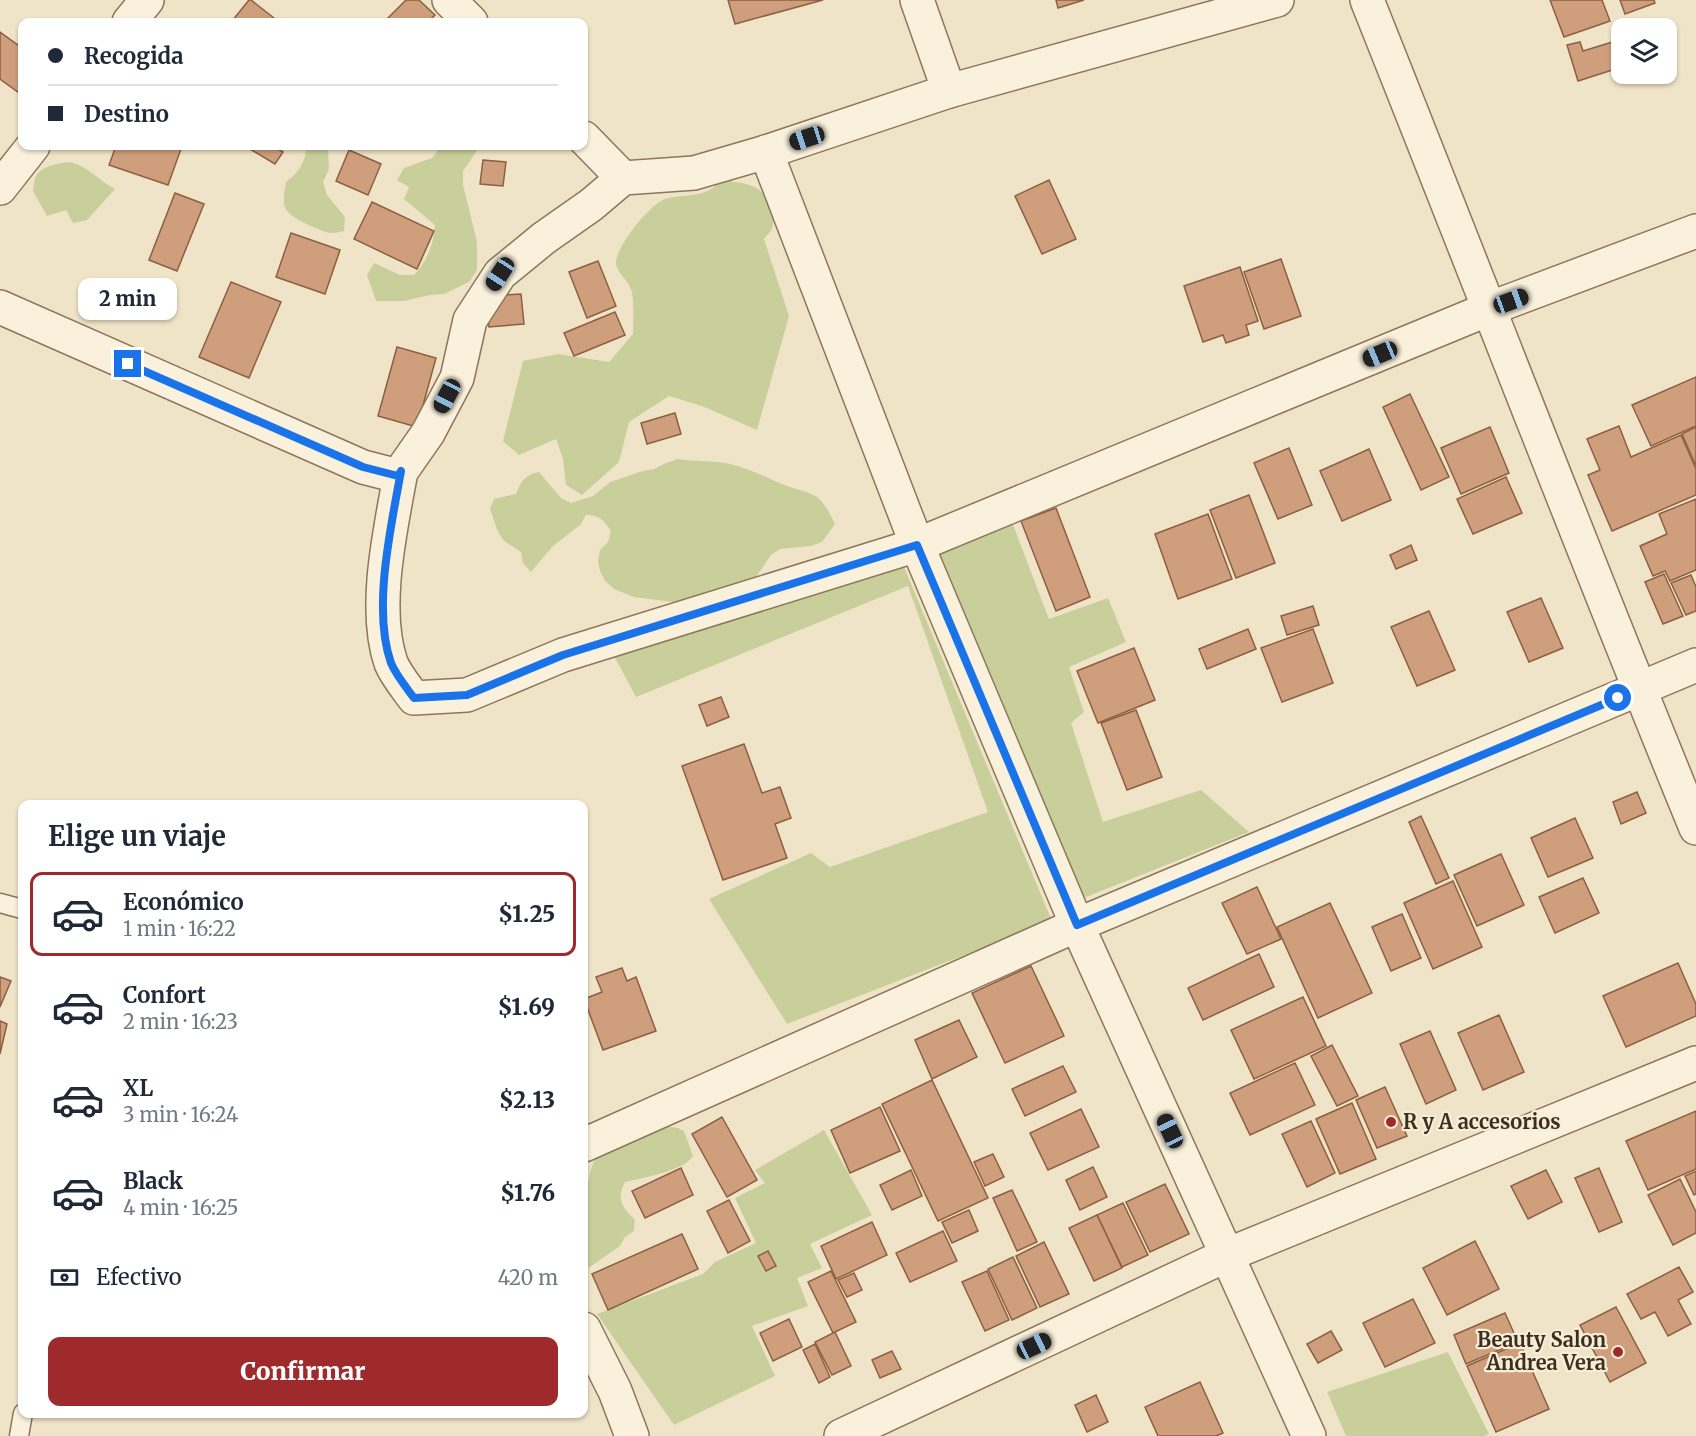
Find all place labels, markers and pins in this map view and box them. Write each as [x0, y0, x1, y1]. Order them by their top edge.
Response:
place label: R y A accesorios [1403, 1109, 1561, 1134]
marker: R y A accesorios [1384, 1115, 1398, 1129]
place label: Beauty Salon Andrea Vera [1477, 1327, 1606, 1375]
marker: Beauty Salon Andrea Vera [1611, 1345, 1625, 1359]

